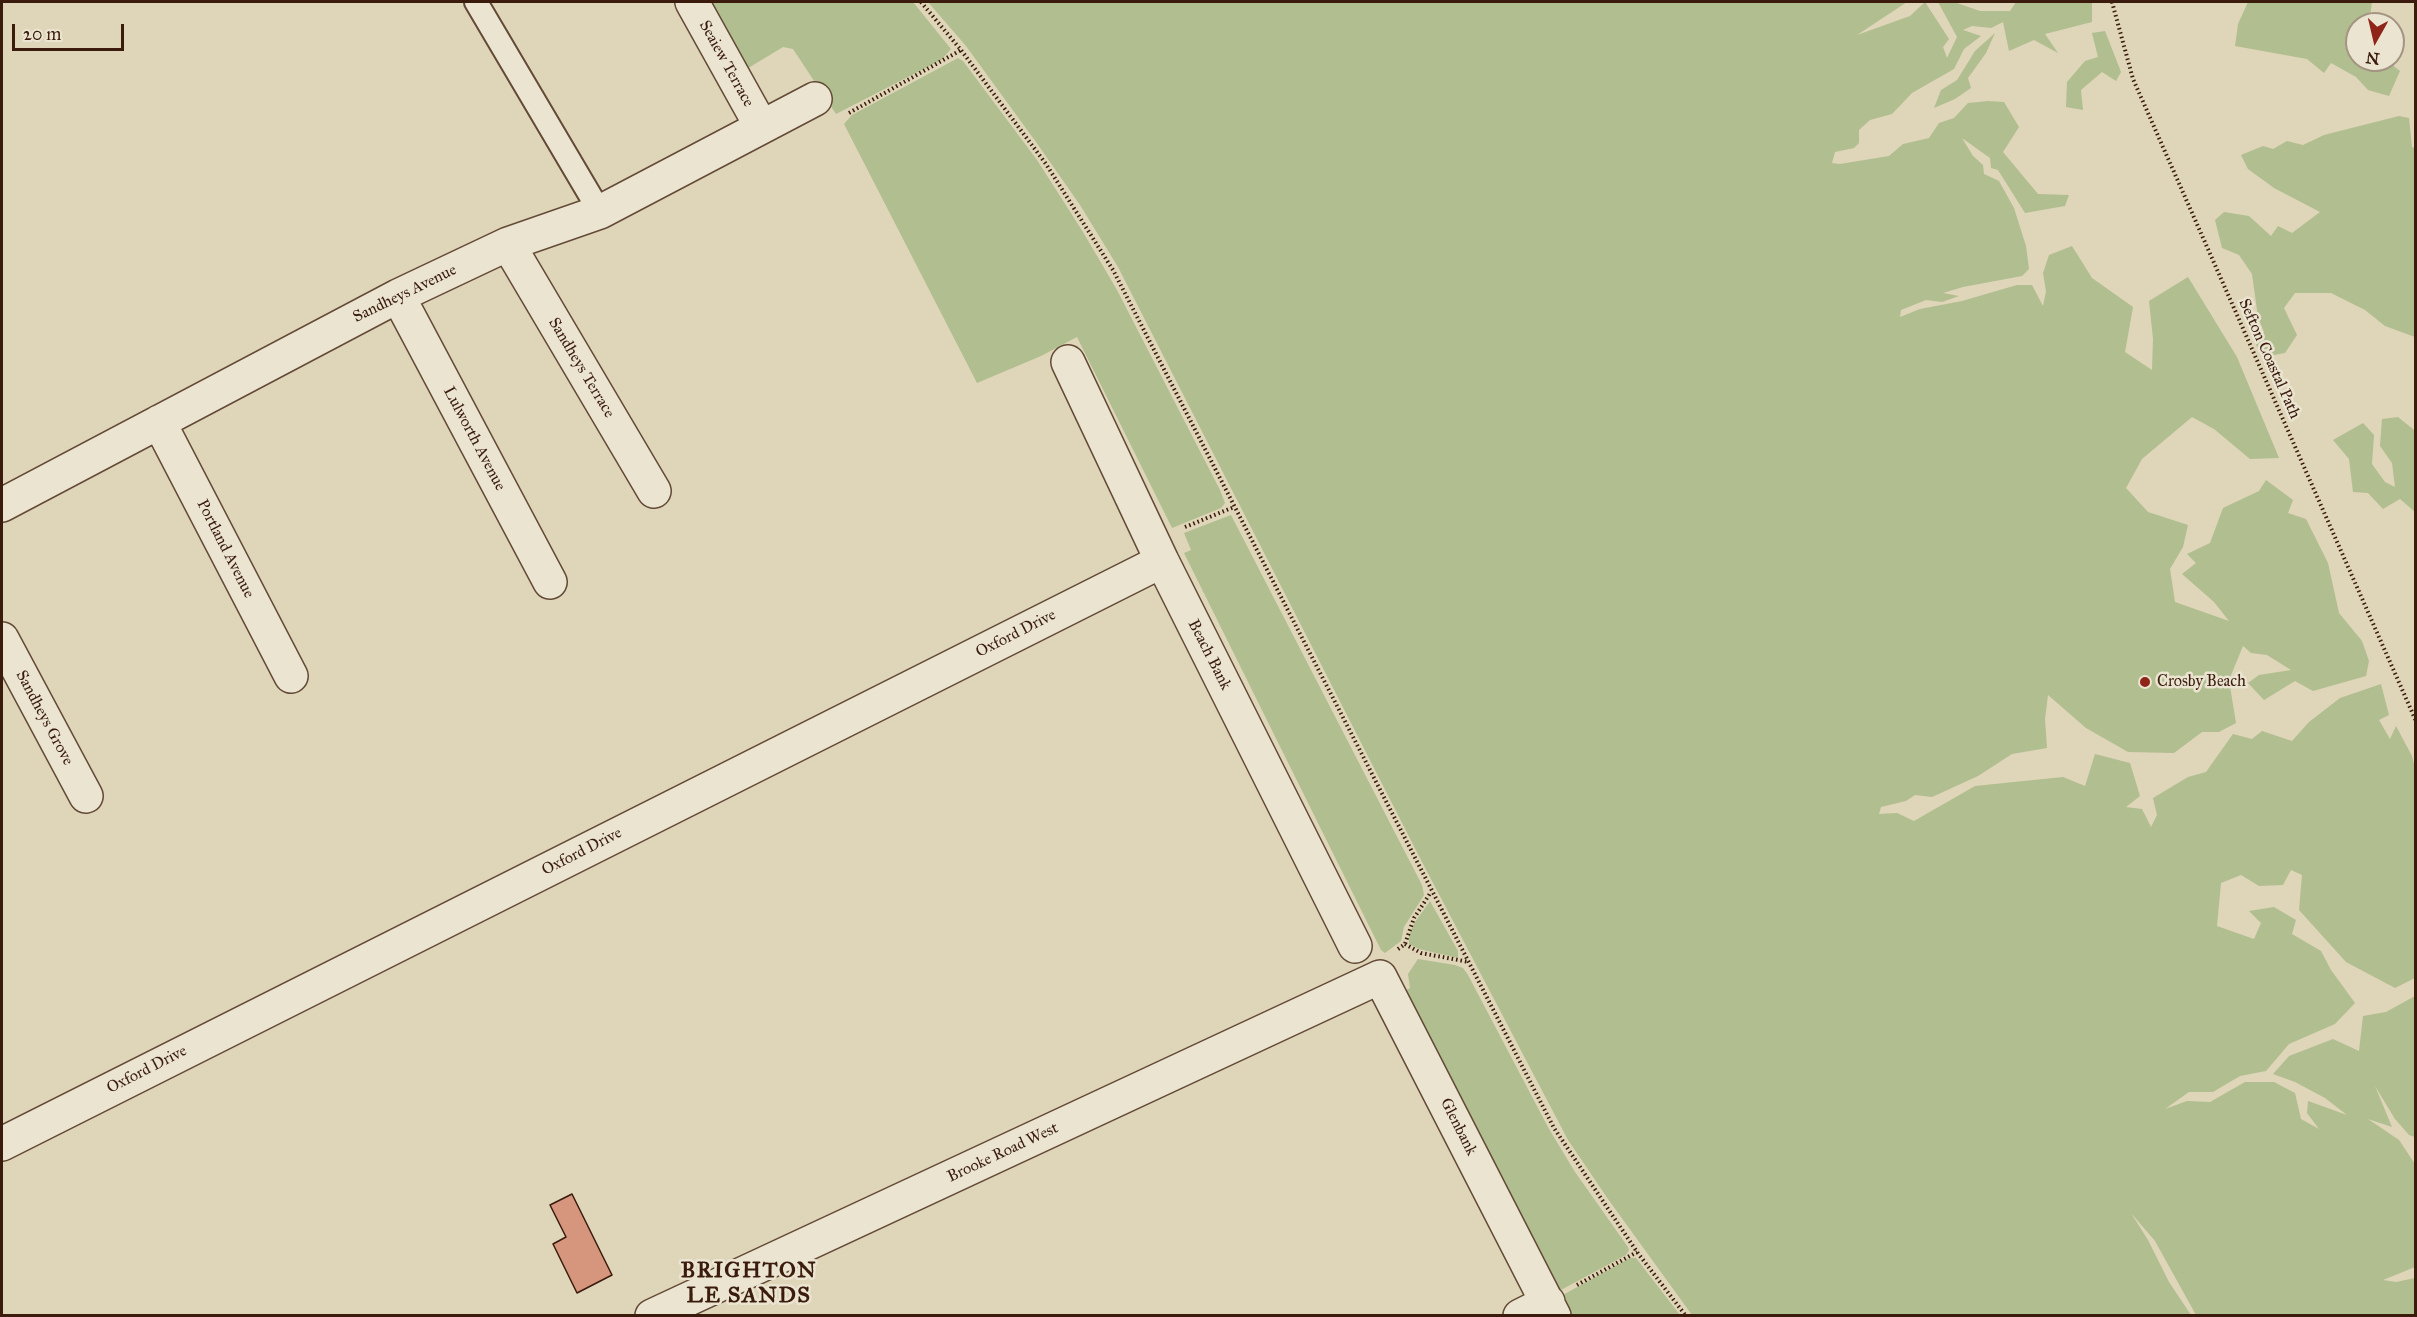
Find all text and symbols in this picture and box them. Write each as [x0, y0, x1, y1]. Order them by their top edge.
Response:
scale bar [15, 12, 128, 50]
north arrow [2345, 12, 2405, 72]
street label: Seaiew Terrace [694, 17, 758, 111]
text: 20 m [23, 23, 61, 45]
text: N [2365, 48, 2381, 69]
street label: Sandheys Avenue [350, 261, 460, 327]
street label: Sefton Coastal Path [2234, 296, 2304, 422]
street label: Sandheys Terrace [544, 314, 618, 422]
street label: Lulworth Avenue [439, 384, 509, 494]
street label: Portland Avenue [192, 497, 258, 601]
street label: Oxford Drive [973, 606, 1059, 662]
street label: Beach Bank [1183, 617, 1235, 693]
street label: Sandheys Grove [11, 667, 77, 769]
place label: Crosby Beach [2157, 672, 2246, 692]
marker: Crosby Beach [2138, 675, 2152, 689]
street label: Oxford Drive [539, 824, 625, 880]
street label: Oxford Drive [104, 1042, 190, 1098]
street label: Glenbank [1435, 1095, 1481, 1159]
street label: Brooke Road West [944, 1119, 1062, 1187]
district label: BRIGHTON LE SANDS [681, 1259, 817, 1310]

